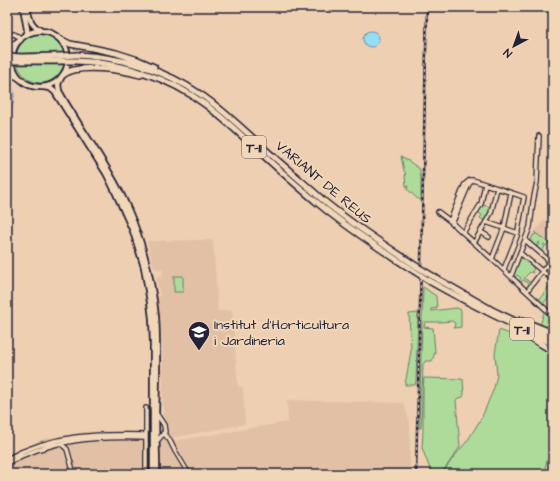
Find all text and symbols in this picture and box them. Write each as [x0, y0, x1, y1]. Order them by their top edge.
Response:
north arrow [494, 26, 534, 66]
text: N [500, 45, 515, 61]
road number: T-11 [242, 136, 266, 158]
street label: VARIANT DE REUS [271, 137, 376, 229]
place label: Institut d'Horticultura i Jardineria [214, 315, 349, 351]
road number: T-11 [510, 318, 534, 340]
school or university icon: Institut d'Horticultura i Jardineria [186, 319, 212, 352]

